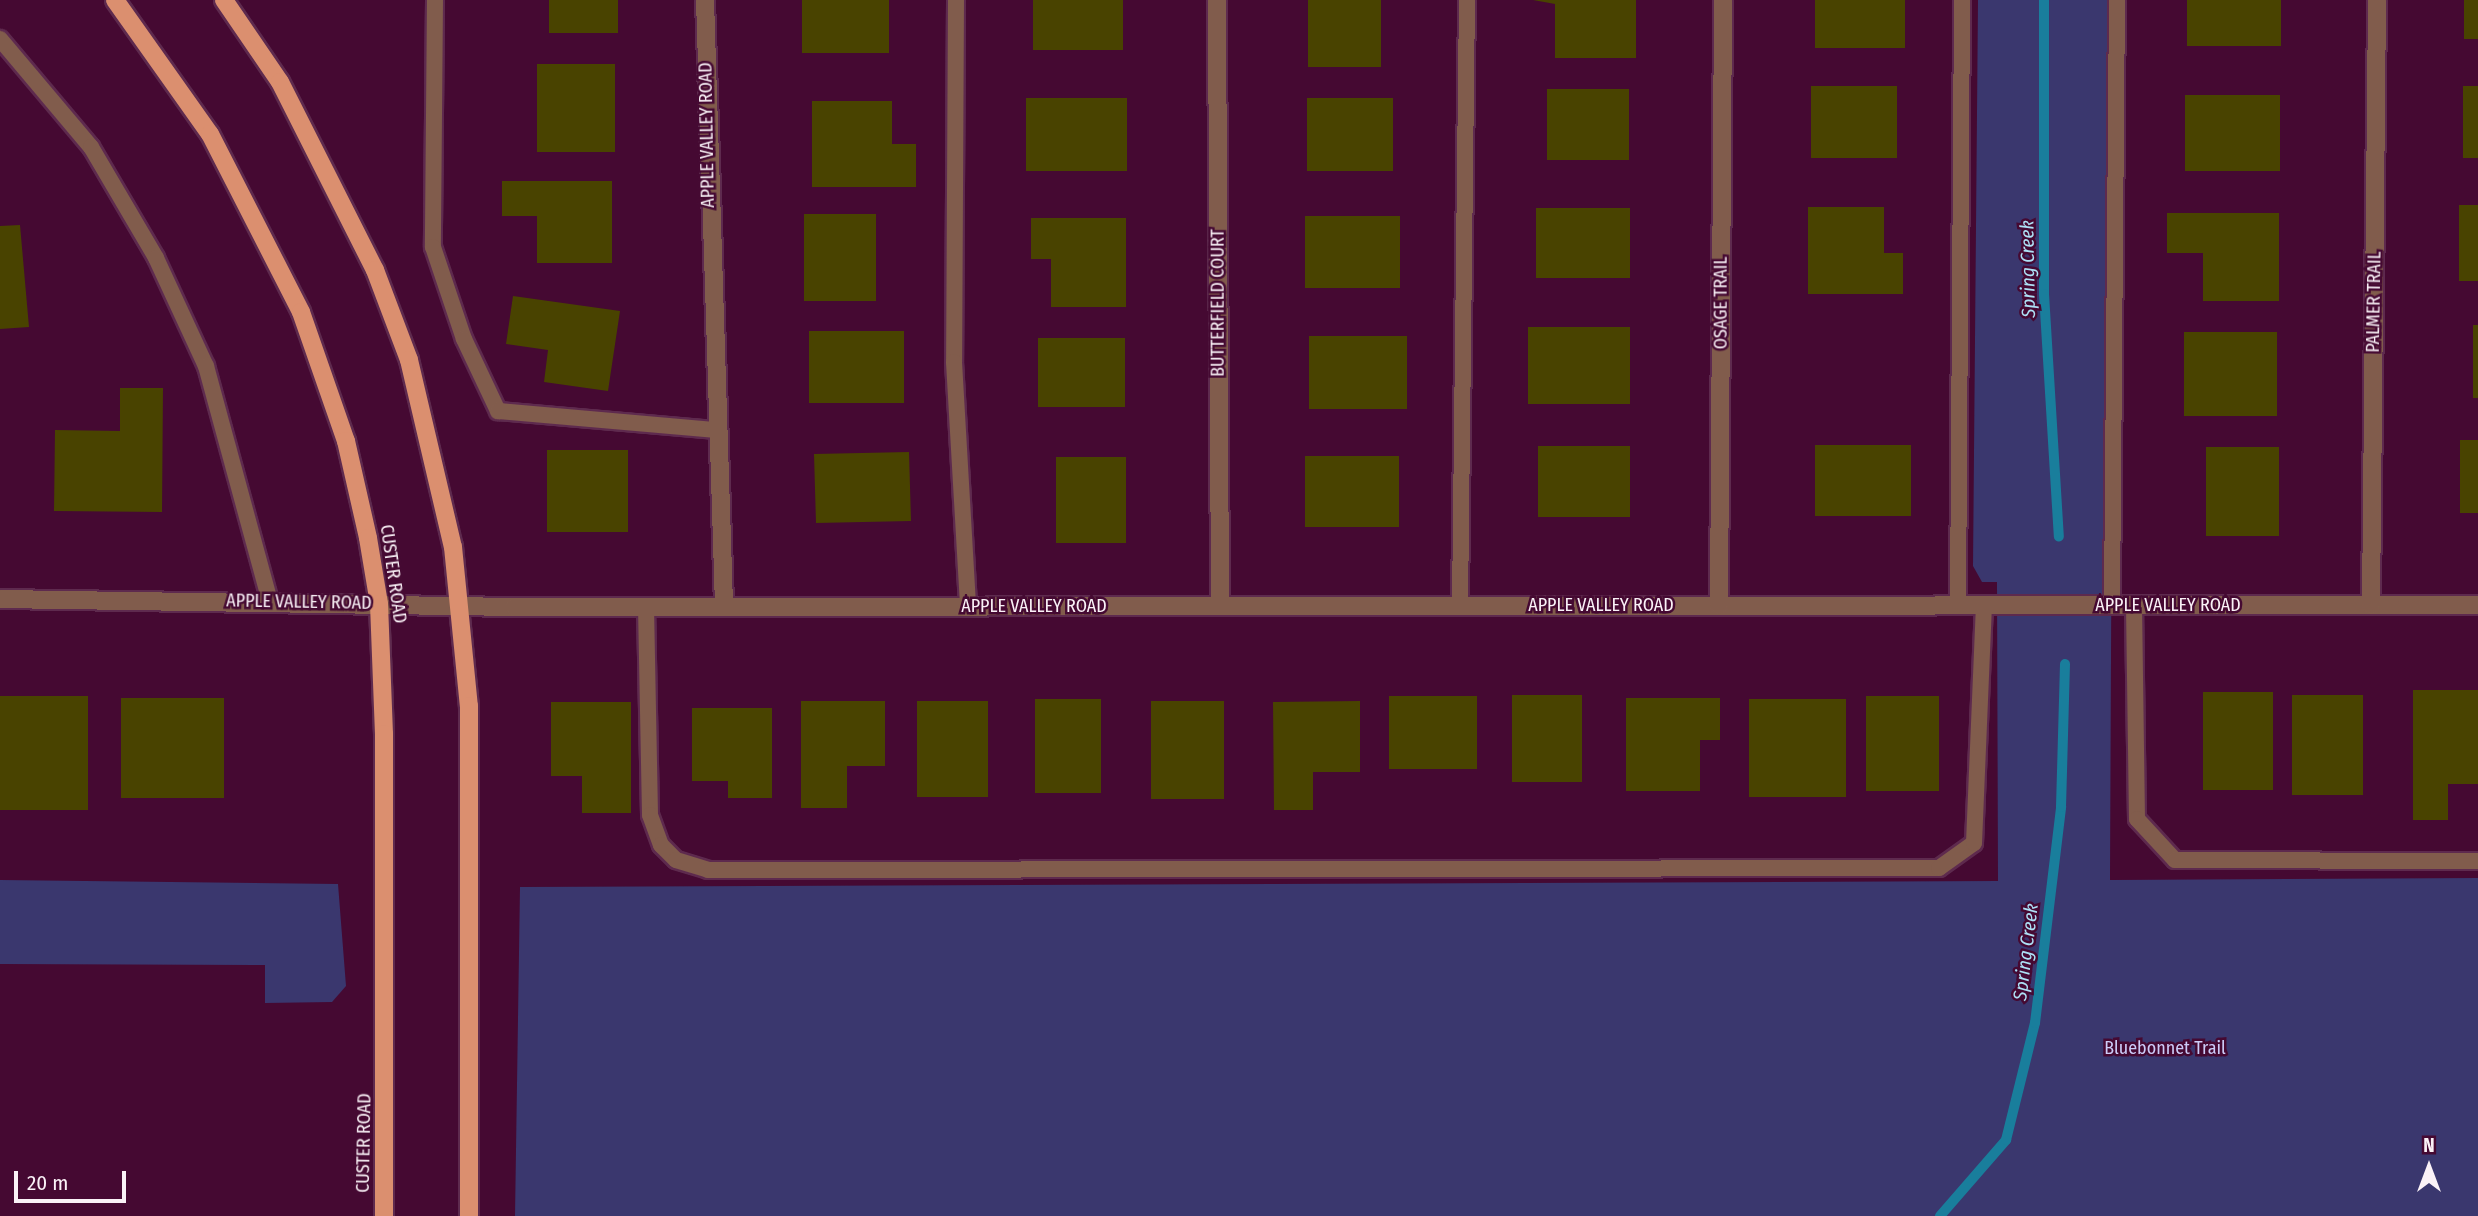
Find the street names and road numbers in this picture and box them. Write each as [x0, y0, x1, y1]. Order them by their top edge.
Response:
street label: APPLE VALLEY ROAD [695, 62, 719, 208]
street label: BUTTERFIELD COURT [1207, 229, 1229, 377]
street label: PALMER TRAIL [2362, 251, 2386, 353]
street label: OSAGE TRAIL [1710, 257, 1732, 349]
street label: CUSTER ROAD [375, 523, 411, 625]
street label: APPLE VALLEY ROAD [226, 590, 372, 614]
street label: APPLE VALLEY ROAD [1528, 594, 1674, 616]
street label: APPLE VALLEY ROAD [2095, 594, 2241, 616]
street label: APPLE VALLEY ROAD [961, 595, 1107, 617]
street label: CUSTER ROAD [352, 1093, 376, 1193]

